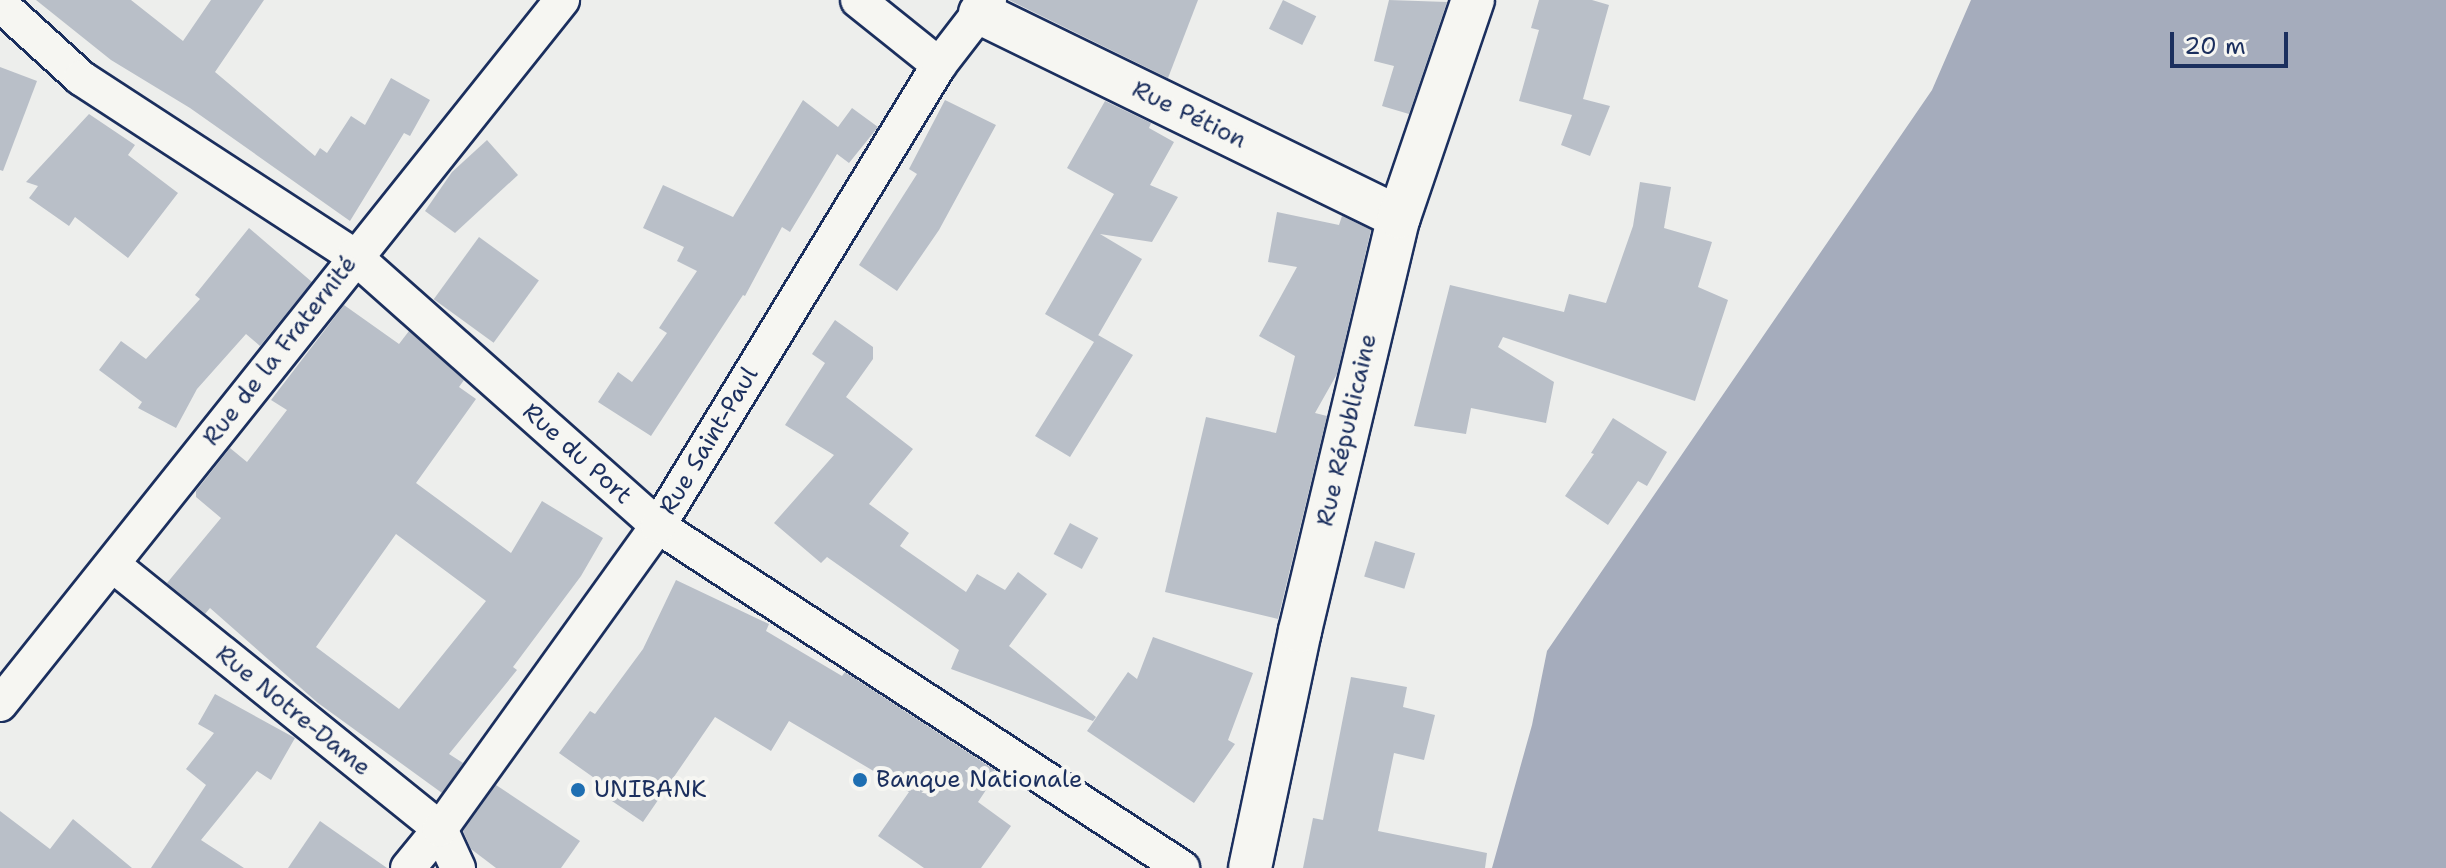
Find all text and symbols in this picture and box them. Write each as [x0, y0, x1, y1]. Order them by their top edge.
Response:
scale bar [2174, 16, 2292, 66]
text: 20 m [2184, 30, 2246, 62]
street label: Rue Pétion [1127, 75, 1251, 155]
street label: Rue de la Fraternité [197, 250, 363, 452]
street label: Rue Républicaine [1311, 331, 1383, 529]
street label: Rue Saint-Paul [654, 362, 764, 520]
street label: Rue du Port [517, 398, 637, 510]
street label: Rue Notre-Dame [210, 640, 376, 782]
place label: Banque Nationale [876, 766, 1083, 794]
marker: Banque Nationale [851, 771, 869, 789]
place label: UNIBANK [594, 776, 707, 804]
marker: UNIBANK [569, 781, 587, 799]

